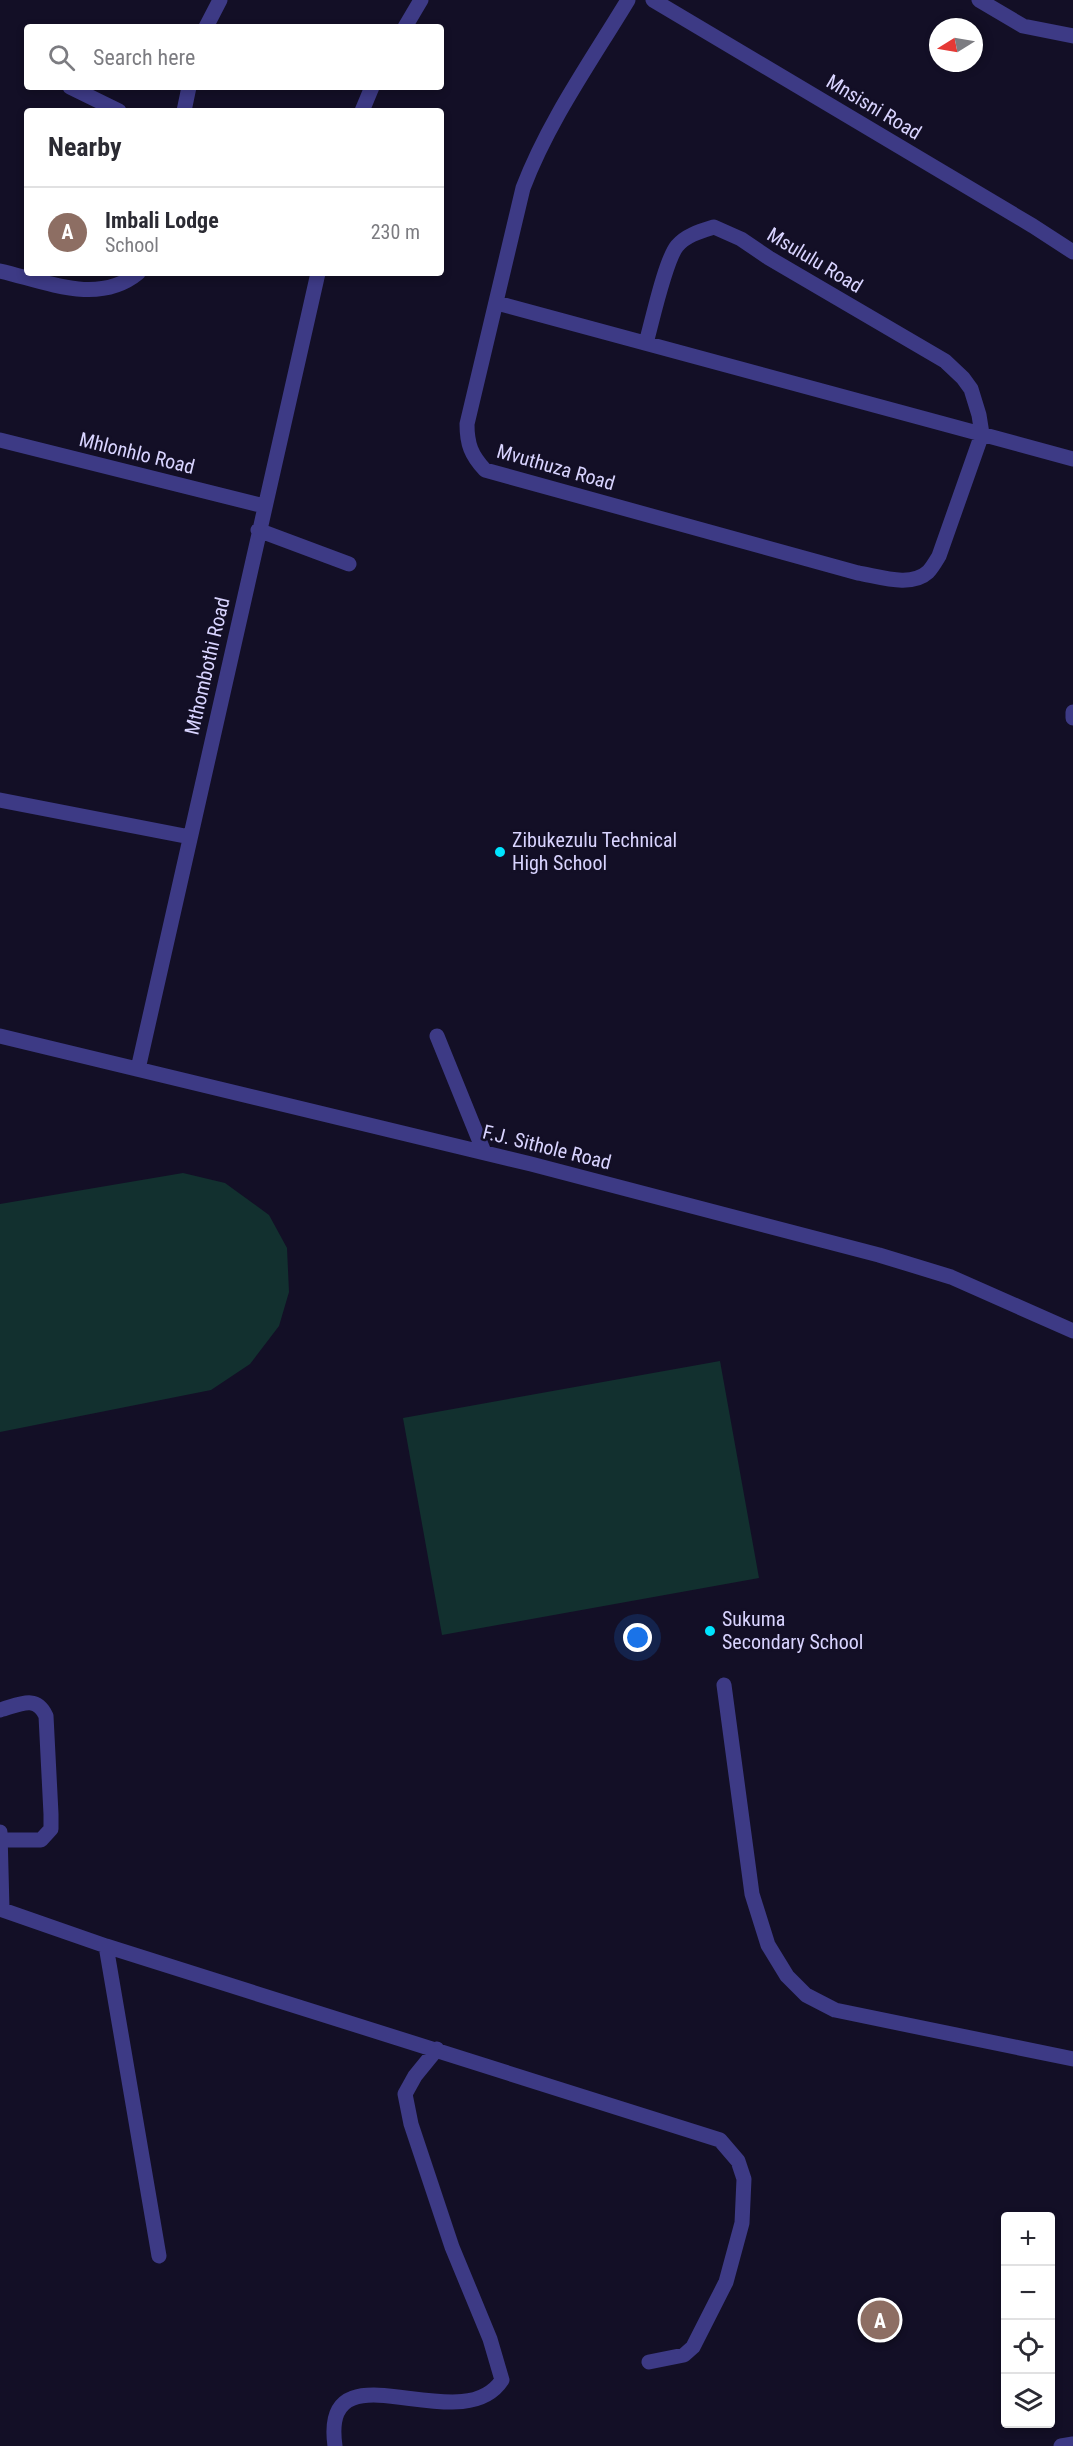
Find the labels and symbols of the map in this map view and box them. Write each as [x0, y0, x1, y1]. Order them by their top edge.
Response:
north arrow [929, 18, 983, 72]
street label: Mnsisni Road [822, 69, 926, 145]
street label: Msululu Road [763, 222, 867, 298]
street label: Mhlonhlo Road [77, 427, 197, 479]
street label: Mvuthuza Road [494, 439, 618, 495]
street label: Mthombothi Road [179, 595, 235, 737]
place label: Zibukezulu Technical High School [512, 828, 677, 875]
marker: Zibukezulu Technical High School [493, 845, 507, 859]
street label: F.J. Sithole Road [480, 1119, 614, 1175]
place label: Sukuma Secondary School [722, 1607, 863, 1654]
your location [623, 1623, 652, 1652]
marker: Sukuma Secondary School [703, 1624, 717, 1638]
pin: A [860, 2298, 900, 2342]

